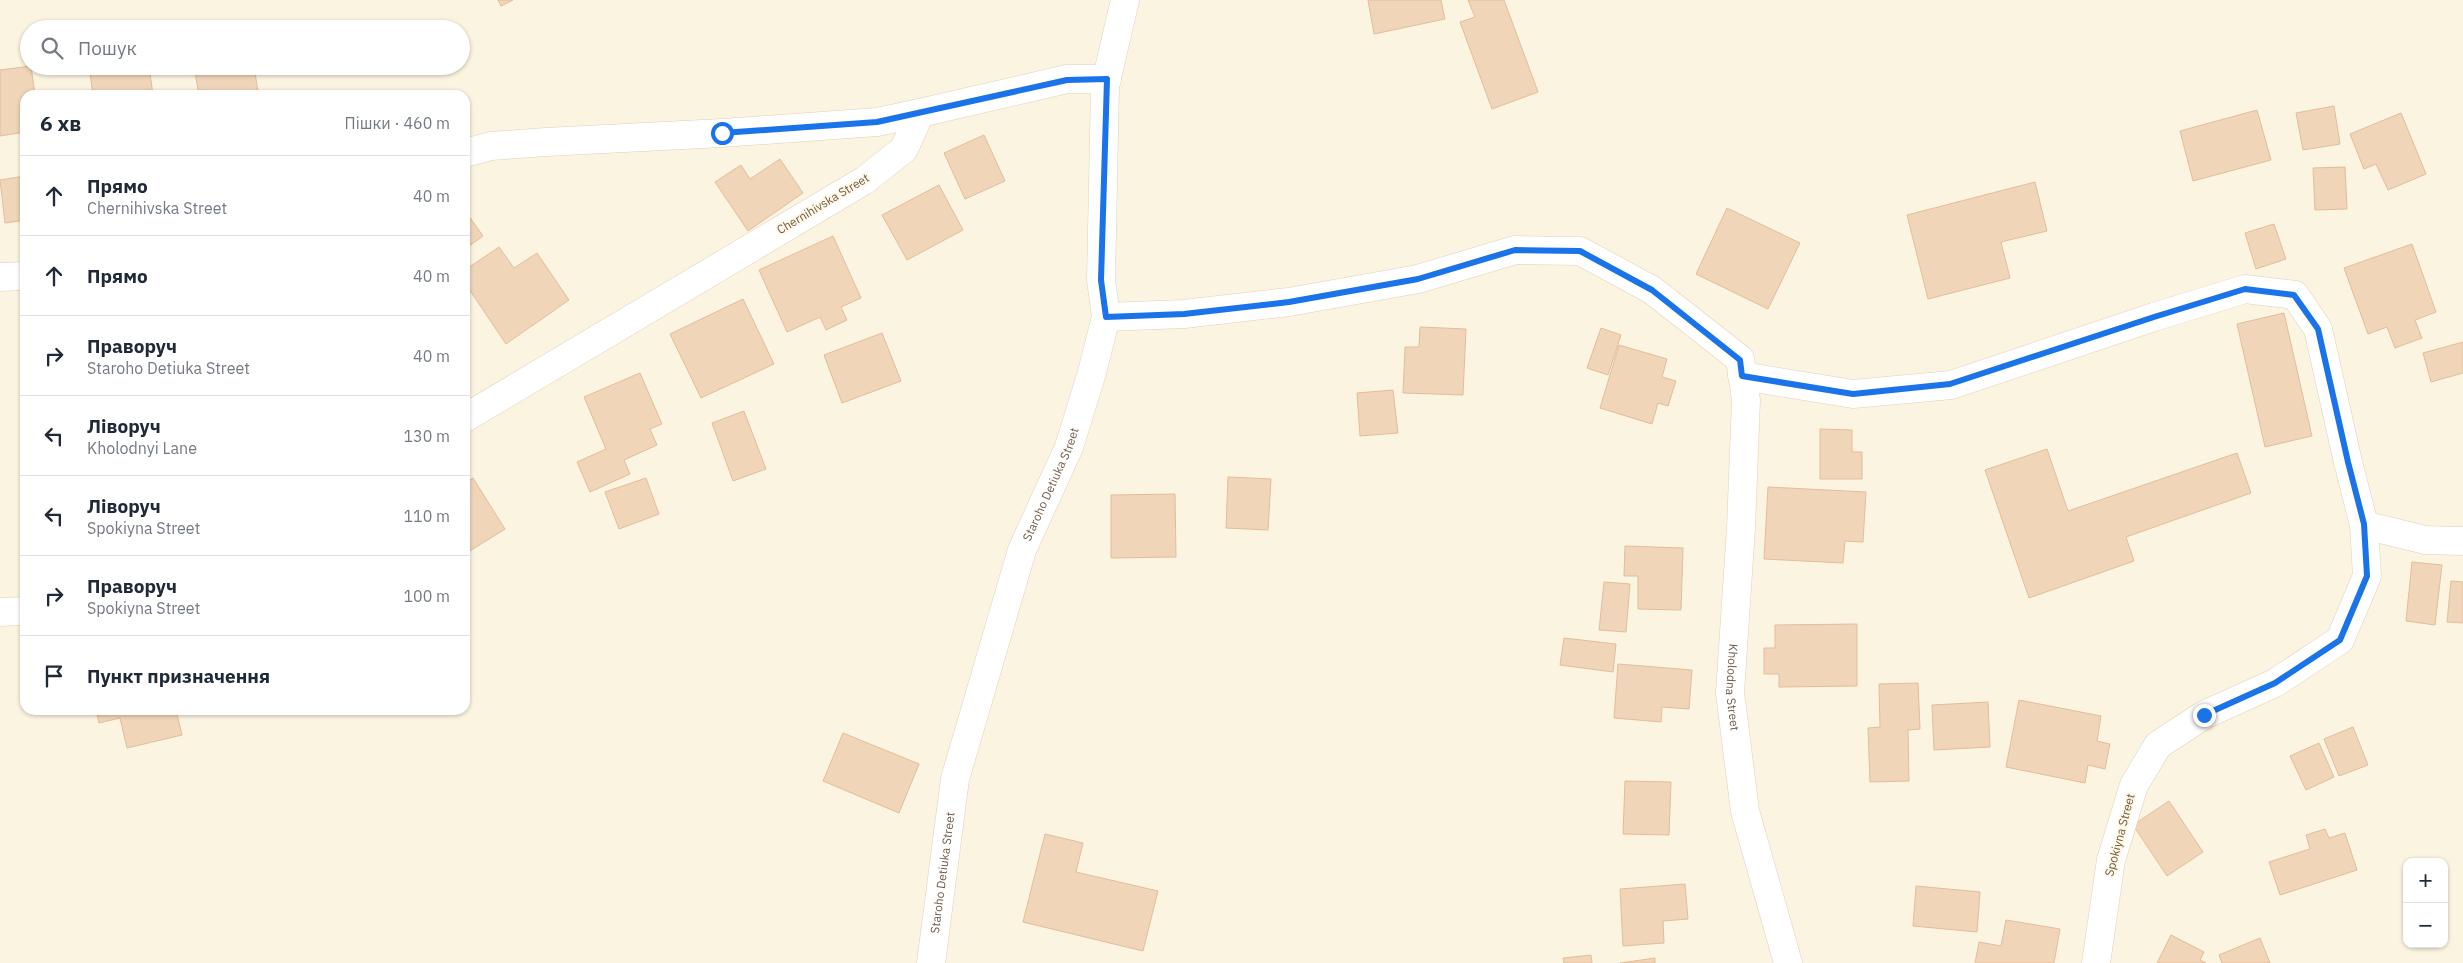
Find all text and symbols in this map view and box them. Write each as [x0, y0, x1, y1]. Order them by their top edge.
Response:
search box [20, 20, 470, 75]
icon: search [38, 34, 66, 62]
text: Пошук [78, 36, 137, 60]
text: 6 хв [40, 109, 81, 137]
text: Пішки · 460 m [345, 113, 450, 133]
route start [711, 122, 734, 145]
street label: Chernihivska Street [774, 170, 872, 237]
text: Прямо [87, 174, 148, 198]
icon: ahead [40, 182, 68, 210]
text: 40 m [413, 186, 450, 206]
text: Chernihivska Street [87, 198, 227, 218]
icon: ahead [40, 262, 68, 290]
text: Прямо [87, 264, 148, 288]
text: 40 m [413, 266, 450, 286]
text: Праворуч [87, 334, 177, 358]
icon: right [40, 342, 68, 370]
text: 40 m [413, 346, 450, 366]
text: Staroho Detiuka Street [87, 358, 250, 378]
text: Ліворуч [87, 414, 161, 438]
icon: left [40, 422, 68, 450]
text: 130 m [403, 426, 450, 446]
street label: Staroho Detiuka Street [1019, 426, 1082, 543]
text: Kholodnyi Lane [87, 438, 197, 458]
text: Ліворуч [87, 494, 161, 518]
icon: left [40, 502, 68, 530]
text: 110 m [403, 506, 450, 526]
text: Spokiyna Street [87, 518, 200, 538]
text: Праворуч [87, 574, 177, 598]
icon: right [40, 582, 68, 610]
text: 100 m [403, 586, 450, 606]
text: Spokiyna Street [87, 598, 200, 618]
street label: Kholodna Street [1723, 643, 1743, 732]
icon: arrive [40, 662, 68, 690]
text: Пункт призначення [87, 664, 270, 688]
route end [2193, 704, 2216, 727]
street label: Spokiyna Street [2101, 792, 2138, 878]
street label: Staroho Detiuka Street [927, 811, 958, 934]
map controls [2403, 858, 2448, 948]
button: + [2403, 858, 2448, 903]
button: − [2403, 903, 2448, 948]

